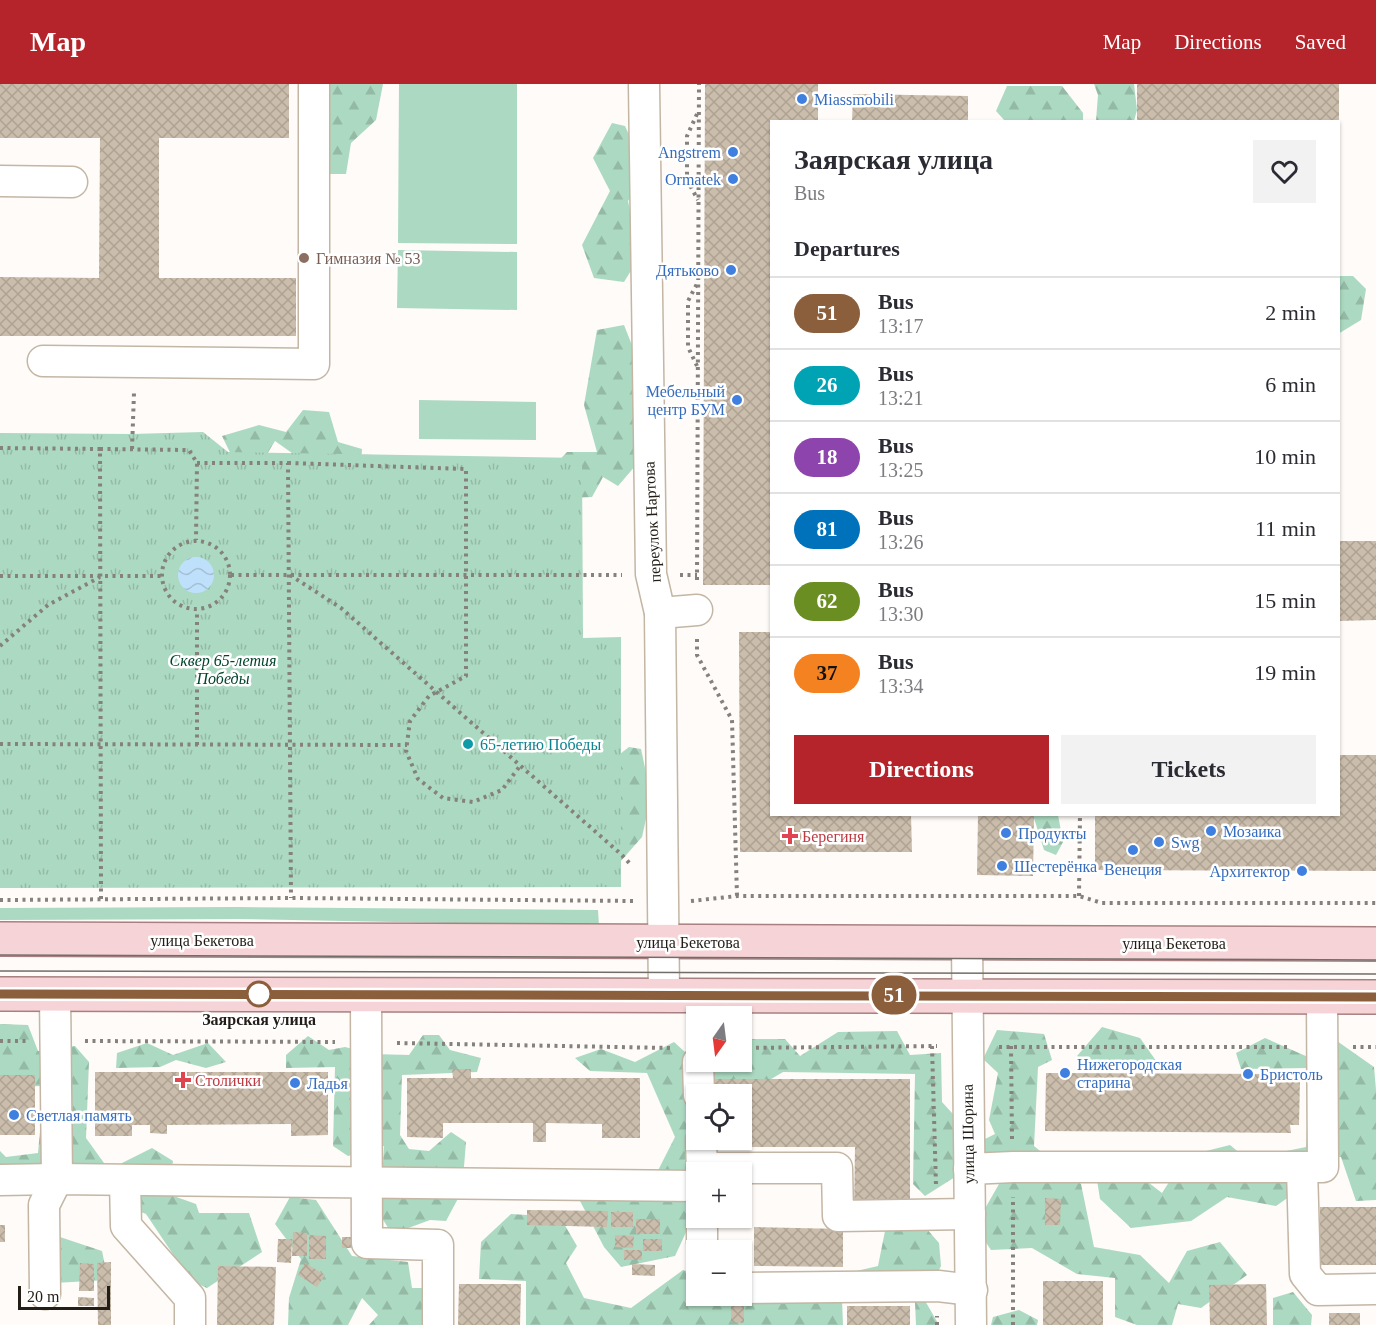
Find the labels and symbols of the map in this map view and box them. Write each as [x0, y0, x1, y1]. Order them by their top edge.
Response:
place label: Miassmobili [814, 91, 895, 108]
marker: Miassmobili [795, 92, 809, 106]
place label: Angstrem [658, 144, 722, 162]
marker: Angstrem [726, 145, 740, 159]
place label: Ormatek [665, 171, 721, 188]
marker: Ormatek [726, 172, 740, 186]
place label: Гимназия № 53 [316, 250, 421, 267]
marker: Гимназия № 53 [297, 251, 311, 265]
place label: Дятьково [656, 262, 719, 280]
marker: Дятьково [724, 263, 738, 277]
place label: Мебельный центр БУМ [646, 383, 725, 419]
marker: Мебельный центр БУМ [730, 393, 744, 407]
street label: переулок Нартова [640, 461, 665, 583]
park label: Сквер 65-летия Победы [170, 652, 276, 687]
place label: 65-летию Победы [480, 736, 601, 754]
marker: 65-летию Победы [461, 737, 475, 751]
place label: Мозаика [1223, 823, 1281, 840]
marker: Мозаика [1204, 824, 1218, 838]
place label: Продукты [1018, 825, 1087, 843]
marker: Продукты [999, 826, 1013, 840]
place label: Берегиня [802, 828, 865, 846]
marker: Берегиня [783, 829, 797, 843]
place label: Swg [1171, 834, 1199, 852]
marker: Swg [1152, 835, 1166, 849]
marker: Венеция [1126, 843, 1140, 857]
place label: Шестерёнка [1014, 858, 1097, 876]
marker: Шестерёнка [995, 859, 1009, 873]
place label: Венеция [1104, 861, 1163, 879]
place label: Архитектор [1209, 863, 1290, 881]
marker: Архитектор [1295, 864, 1309, 878]
street label: улица Бекетова [150, 932, 254, 950]
street label: улица Бекетова [636, 934, 740, 952]
street label: улица Бекетова [1122, 935, 1226, 953]
line badge: 51 [867, 976, 921, 1014]
marker: Заярская улица [246, 981, 272, 1007]
north arrow [686, 1006, 752, 1072]
place label: Заярская улица [202, 1011, 316, 1029]
place label: Нижегородская старина [1077, 1056, 1183, 1092]
marker: Нижегородская старина [1058, 1066, 1072, 1080]
place label: Бристоль [1260, 1066, 1323, 1084]
marker: Бристоль [1241, 1067, 1255, 1081]
place label: Столички [195, 1072, 261, 1089]
marker: Столички [176, 1073, 190, 1087]
place label: Ладья [307, 1075, 348, 1093]
marker: Ладья [288, 1076, 302, 1090]
street label: улица Шорина [959, 1084, 978, 1184]
place label: Светлая память [26, 1107, 132, 1124]
marker: Светлая память [7, 1108, 21, 1122]
scale bar [18, 1283, 110, 1310]

